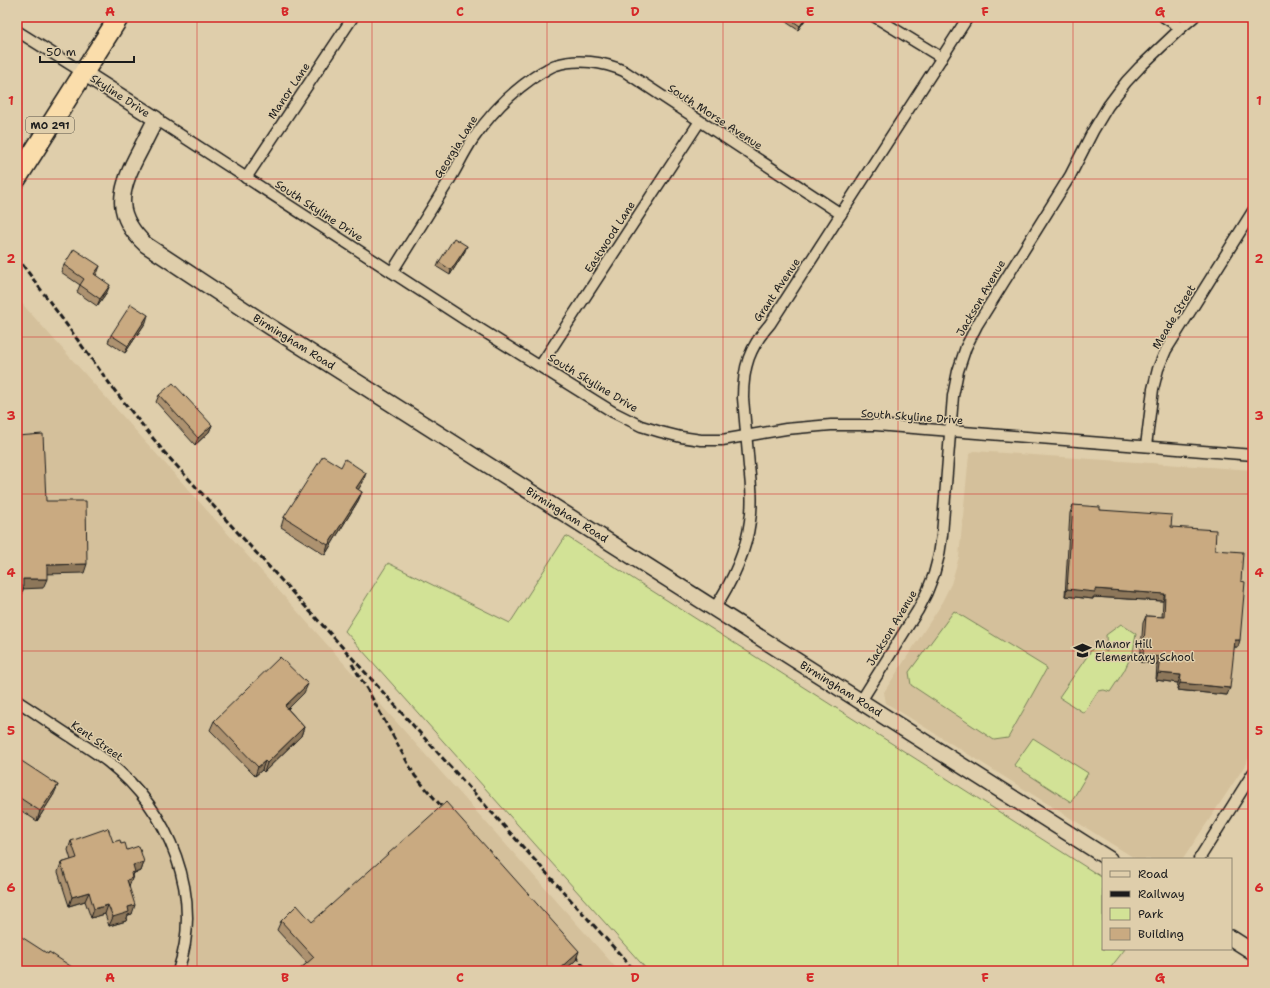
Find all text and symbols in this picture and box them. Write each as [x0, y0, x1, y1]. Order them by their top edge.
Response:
text: A [105, 3, 115, 20]
text: B [281, 3, 289, 20]
text: C [456, 3, 464, 20]
text: D [630, 3, 640, 20]
text: E [806, 3, 815, 20]
text: F [981, 3, 989, 20]
text: G [1155, 3, 1166, 20]
scale bar [40, 38, 134, 64]
text: 50 m [46, 44, 76, 60]
street label: Manor Lane [265, 60, 313, 122]
street label: Skyline Drive [87, 71, 153, 121]
street label: South Morse Avenue [665, 81, 765, 153]
text: 1 [8, 92, 14, 109]
text: 1 [1256, 92, 1262, 109]
street label: Georgia Lane [431, 113, 481, 181]
road number: MO 291 [26, 117, 74, 133]
street label: South Skyline Drive [272, 177, 366, 245]
street label: Eastwood Lane [581, 198, 639, 276]
text: 2 [6, 250, 16, 267]
text: 2 [1254, 250, 1264, 267]
street label: Grant Avenue [750, 255, 804, 325]
street label: Jackson Avenue [953, 257, 1009, 339]
street label: Meade Street [1149, 282, 1199, 352]
street label: Birmingham Road [250, 311, 338, 373]
street label: South Skyline Drive [545, 350, 641, 416]
street label: South Skyline Drive [860, 406, 964, 428]
text: 3 [6, 407, 16, 424]
text: 3 [1254, 407, 1264, 424]
street label: Birmingham Road [523, 484, 611, 546]
text: 4 [6, 564, 16, 581]
text: 4 [1254, 564, 1264, 581]
street label: Jackson Avenue [863, 587, 921, 669]
place label: Manor Hill Elementary School [1095, 637, 1195, 665]
school or university icon: Manor Hill Elementary School [1072, 640, 1092, 660]
street label: Birmingham Road [797, 658, 885, 720]
street label: Kent Street [68, 718, 126, 765]
text: 5 [7, 722, 15, 739]
text: 5 [1255, 722, 1263, 739]
legend [1102, 858, 1232, 950]
text: Road [1138, 866, 1169, 882]
text: 6 [6, 879, 16, 896]
text: 6 [1254, 879, 1264, 896]
text: Railway [1138, 886, 1185, 902]
text: Park [1138, 906, 1164, 922]
text: Building [1138, 926, 1184, 942]
text: A [105, 969, 115, 986]
text: B [281, 969, 289, 986]
text: C [456, 969, 464, 986]
text: D [630, 969, 640, 986]
text: E [806, 969, 815, 986]
text: F [981, 969, 989, 986]
text: G [1155, 969, 1166, 986]

